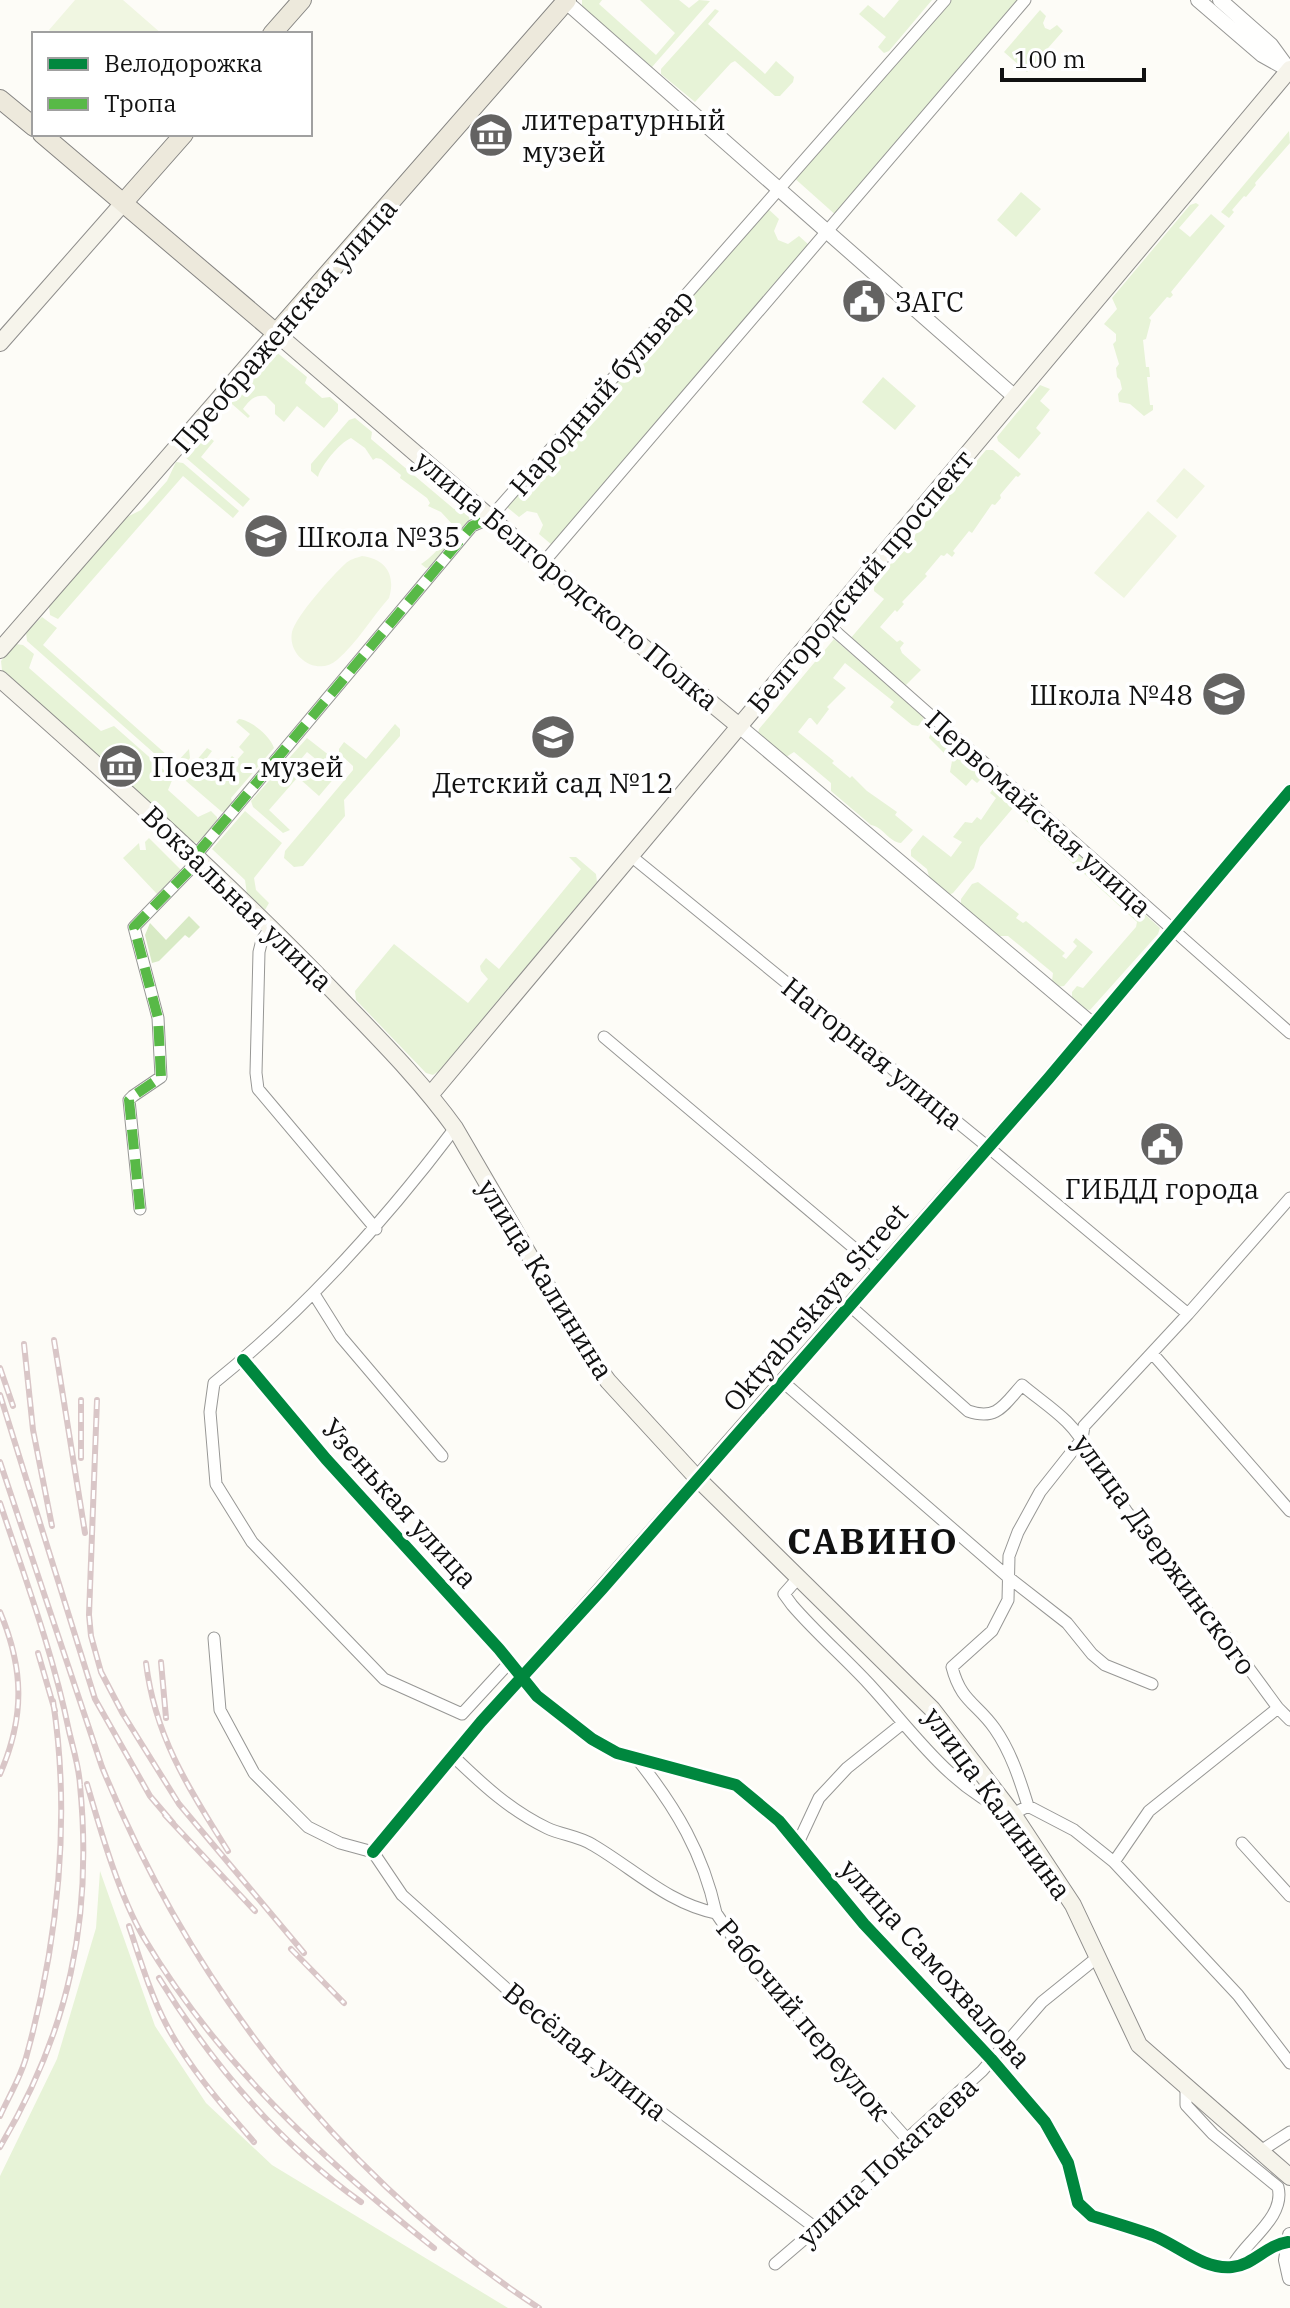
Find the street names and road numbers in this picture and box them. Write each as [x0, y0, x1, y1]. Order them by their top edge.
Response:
street label: Преображенская улица [163, 190, 405, 460]
street label: Народный бульвар [501, 281, 701, 503]
street label: Белгородский проспект [739, 441, 981, 721]
street label: улица Белгородского Полка [407, 442, 727, 718]
street label: Первомайская улица [918, 701, 1160, 925]
street label: Вокзальная улица [135, 797, 341, 999]
street label: Нагорная улица [775, 968, 971, 1138]
street label: улица Калинина [469, 1172, 623, 1386]
street label: Oktyabrskaya Street [714, 1195, 916, 1419]
street label: Узенькая улица [314, 1410, 486, 1596]
street label: улица Дзержинского [1065, 1426, 1265, 1682]
street label: улица Калинина [915, 1699, 1081, 1907]
street label: улица Самохвалова [832, 1850, 1040, 2076]
street label: Рабочий переулок [709, 1910, 899, 2128]
street label: Весёлая улица [496, 1973, 676, 2129]
street label: улица Покатаева [789, 2068, 985, 2254]

